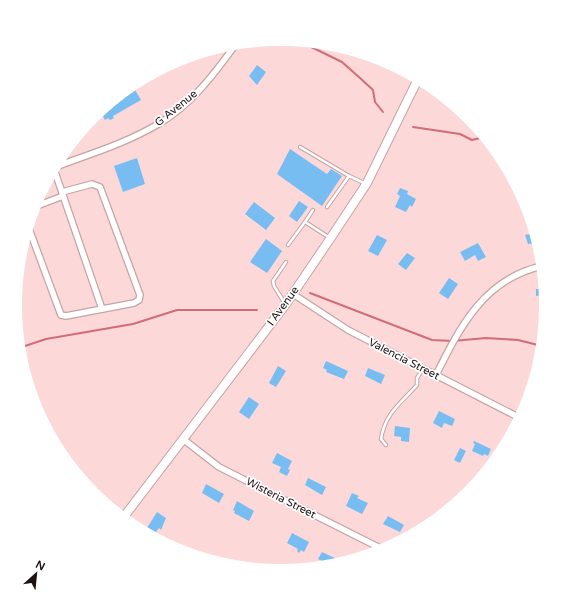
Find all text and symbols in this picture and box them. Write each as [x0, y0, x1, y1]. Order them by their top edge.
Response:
street label: G Avenue [152, 87, 200, 129]
street label: I Avenue [264, 284, 302, 328]
street label: Valencia Street [366, 336, 442, 382]
street label: Wisteria Street [244, 475, 318, 521]
north arrow [16, 554, 56, 594]
text: N [33, 558, 47, 573]

